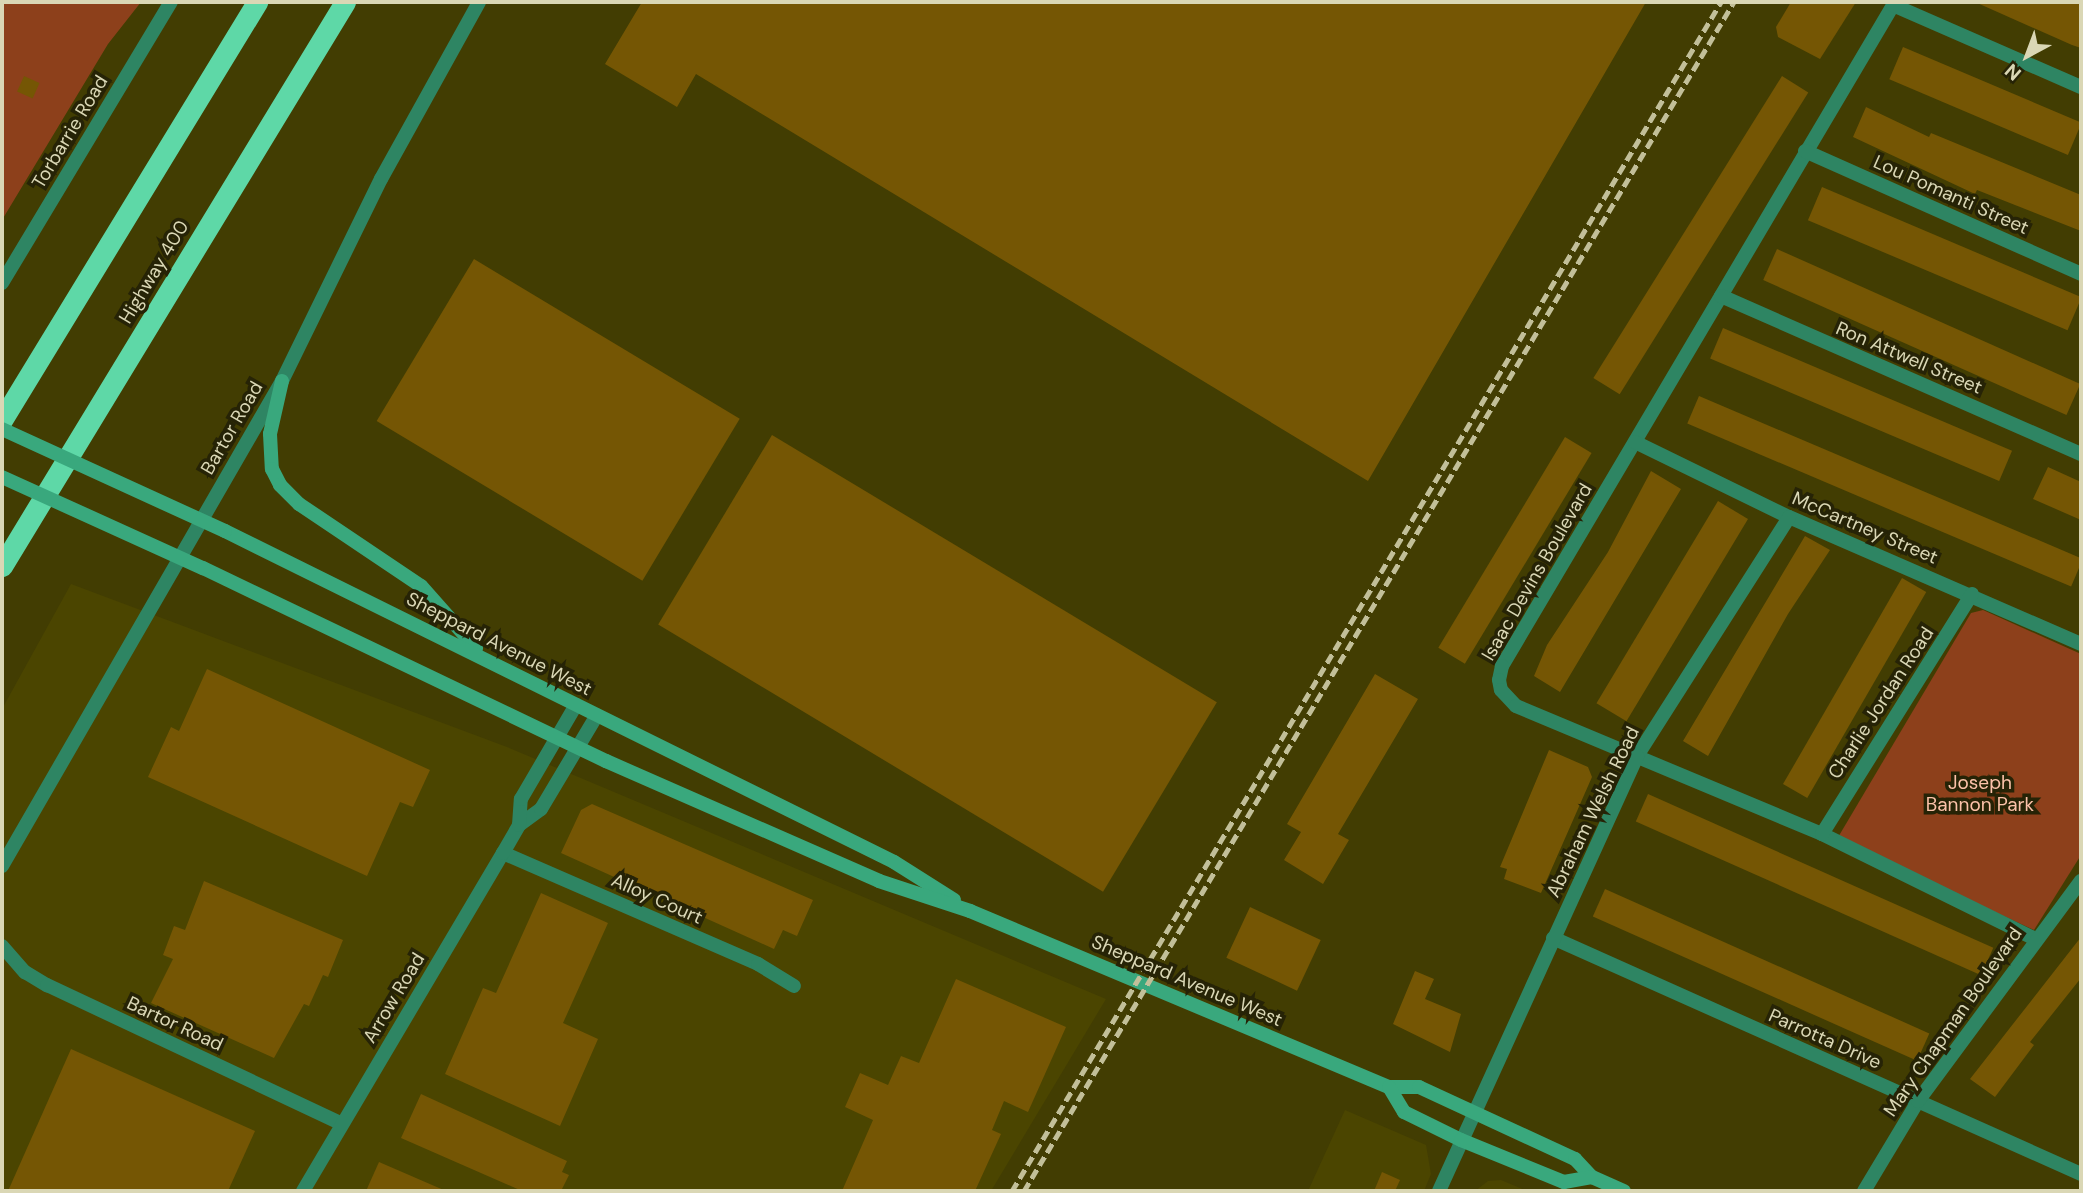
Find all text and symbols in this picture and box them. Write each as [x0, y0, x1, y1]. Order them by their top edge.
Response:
north arrow [1992, 21, 2062, 91]
text: N [1999, 58, 2026, 86]
street label: Torbarrie Road [27, 71, 113, 193]
street label: Lou Pomanti Street [1870, 150, 2032, 240]
street label: Highway 400 [114, 216, 194, 328]
street label: Ron Attwell Street [1832, 317, 1986, 399]
street label: Bartor Road [196, 377, 268, 479]
street label: Isaac Devins Boulevard [1477, 479, 1597, 665]
street label: McCartney Street [1789, 487, 1941, 569]
street label: Sheppard Avenue West [403, 587, 595, 701]
street label: Charlie Jordan Road [1823, 623, 1939, 783]
street label: Abraham Welsh Road [1542, 723, 1644, 901]
park label: Joseph Bannon Park [1926, 772, 2034, 816]
street label: Alloy Court [608, 869, 706, 929]
street label: Mary Chapman Boulevard [1879, 923, 2027, 1121]
street label: Sheppard Avenue West [1088, 930, 1286, 1032]
street label: Arrow Road [358, 949, 430, 1047]
street label: Bartor Road [123, 992, 227, 1056]
street label: Parrotta Drive [1765, 1004, 1885, 1074]

